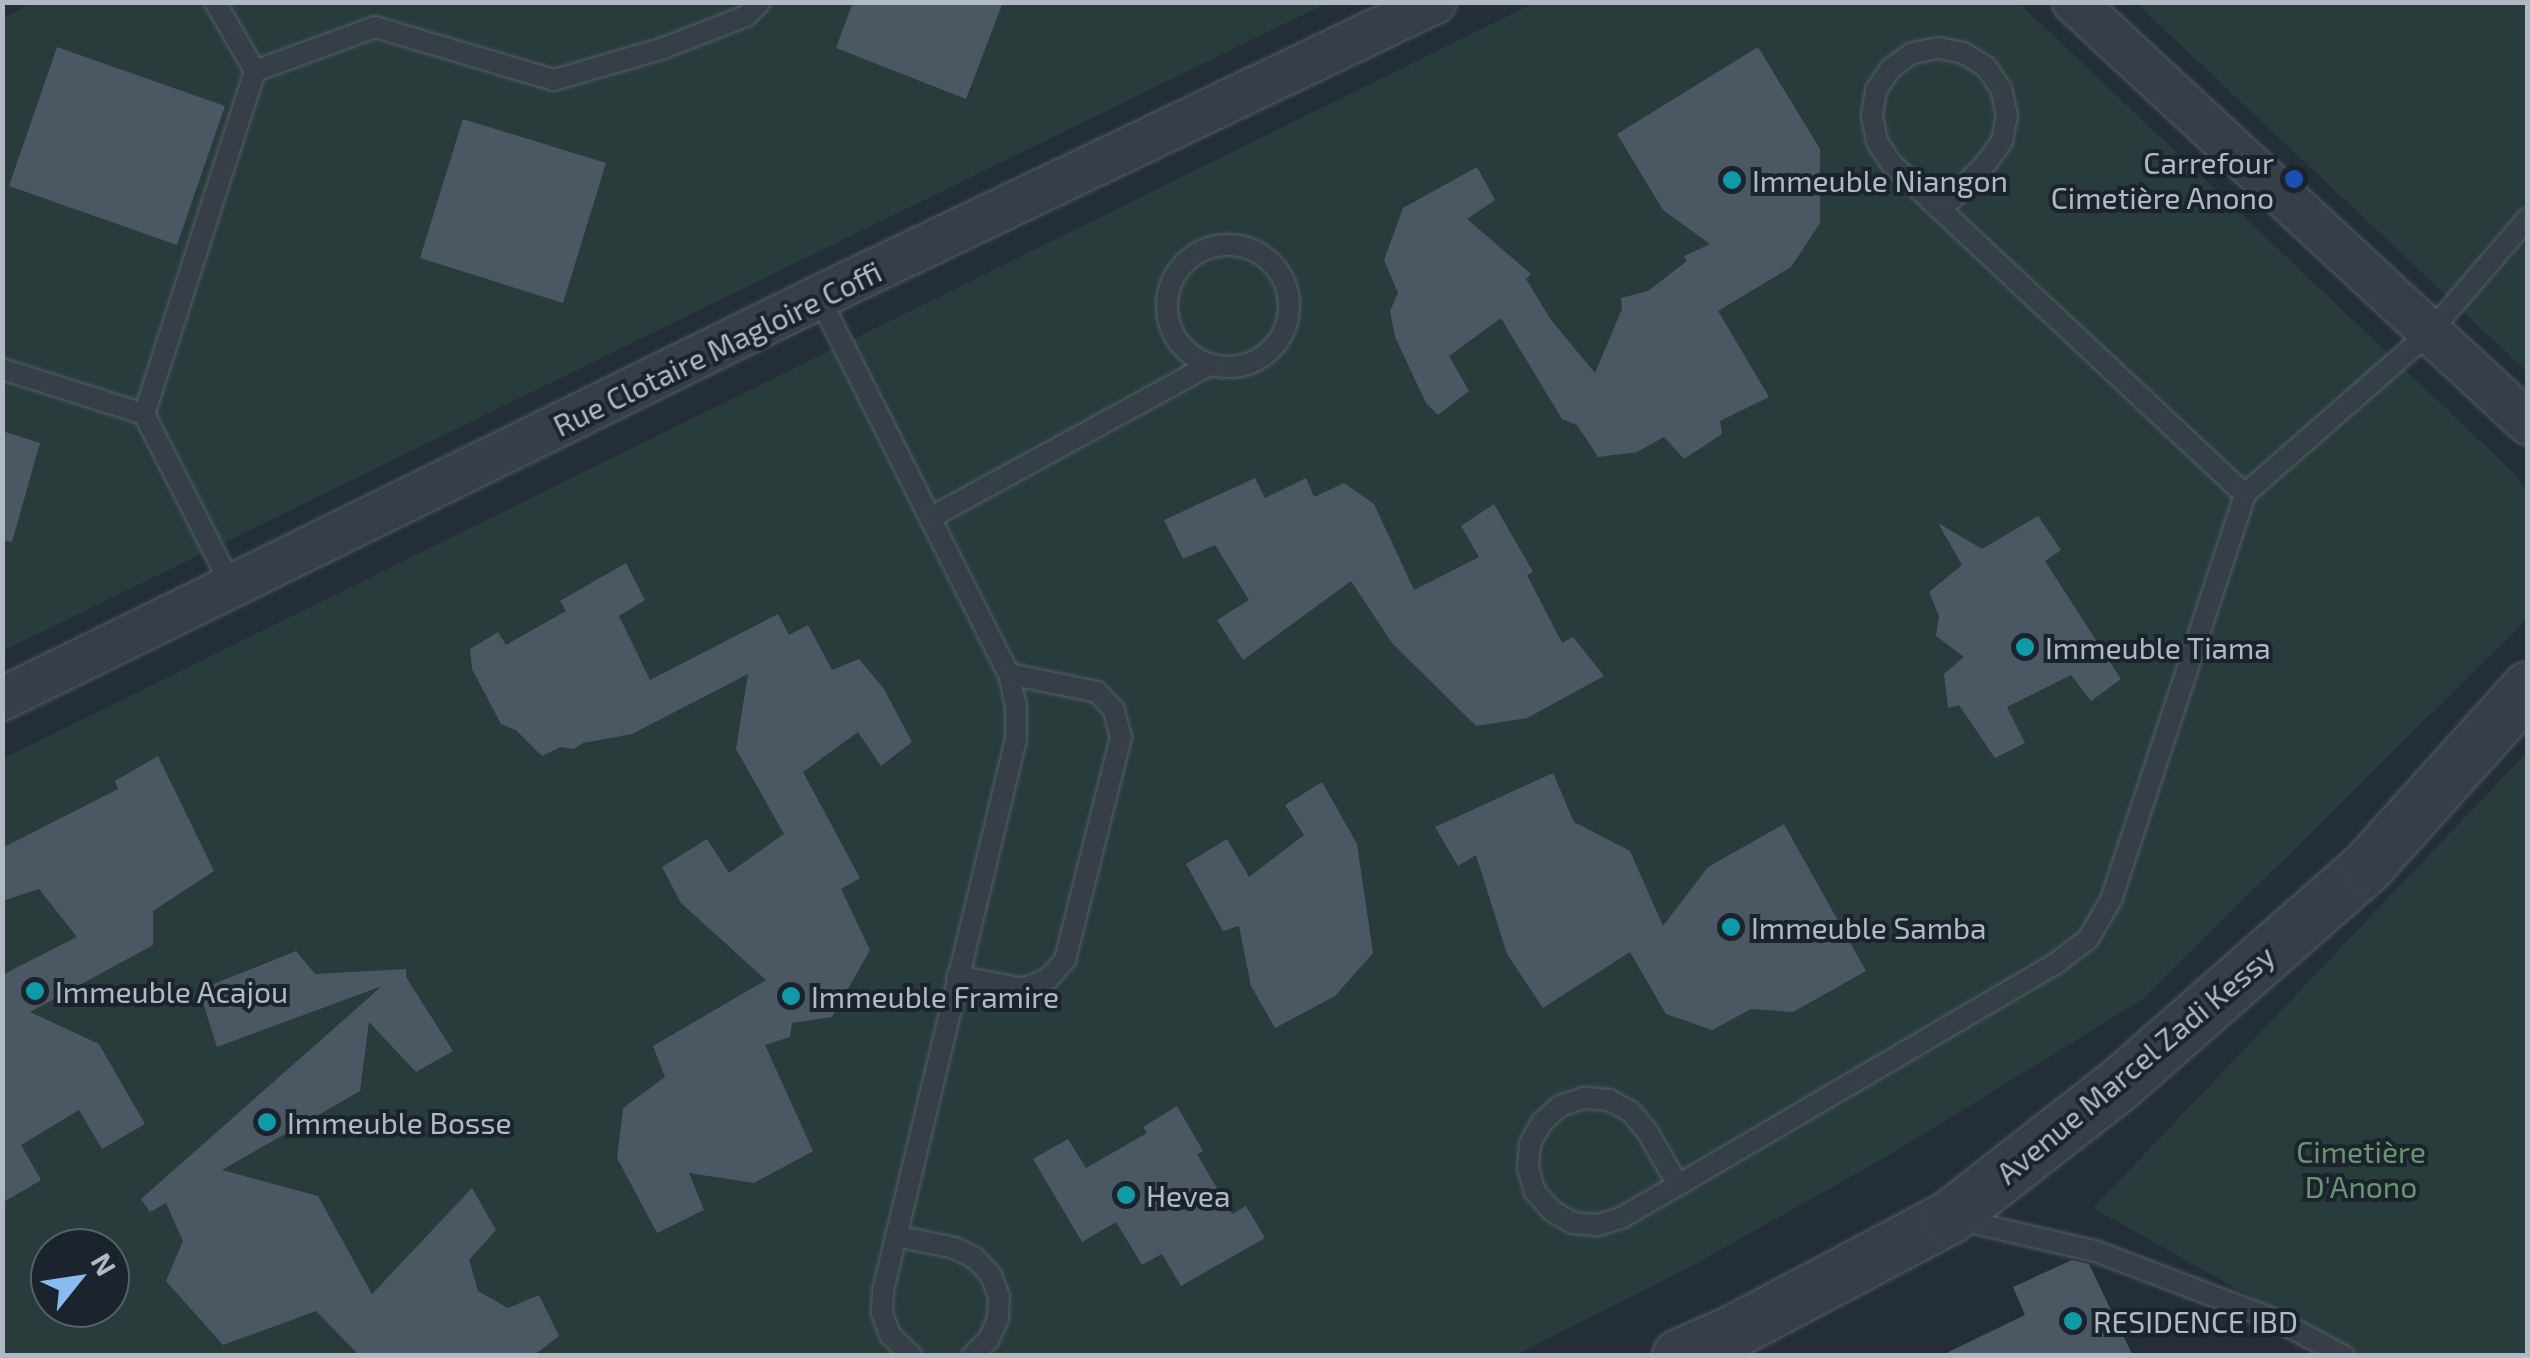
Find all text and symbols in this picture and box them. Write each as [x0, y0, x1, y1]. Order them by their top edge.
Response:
place label: Carrefour Cimetière Anono [2050, 144, 2274, 214]
place label: Immeuble Niangon [1752, 162, 2008, 198]
marker: Carrefour Cimetière Anono [2283, 168, 2305, 190]
marker: Immeuble Niangon [1721, 169, 1743, 191]
street label: Rue Clotaire Magloire Coffi [547, 253, 887, 443]
place label: Immeuble Tiama [2045, 629, 2272, 665]
marker: Immeuble Tiama [2014, 636, 2036, 658]
place label: Immeuble Samba [1751, 909, 1987, 945]
marker: Immeuble Samba [1720, 916, 1742, 938]
street label: Avenue Marcel Zadi Kessy [1989, 937, 2281, 1191]
place label: Immeuble Acajou [55, 973, 289, 1009]
place label: Immeuble Framire [811, 978, 1059, 1014]
marker: Immeuble Acajou [24, 980, 46, 1002]
marker: Immeuble Framire [780, 985, 802, 1007]
place label: Immeuble Bosse [287, 1104, 512, 1140]
marker: Immeuble Bosse [256, 1111, 278, 1133]
park label: Cimetière D'Anono [2296, 1133, 2426, 1204]
place label: Hevea [1146, 1177, 1230, 1213]
marker: Hevea [1115, 1184, 1137, 1206]
north arrow [30, 1228, 130, 1328]
text: N [84, 1247, 124, 1281]
place label: RESIDENCE IBD [2093, 1303, 2298, 1339]
marker: RESIDENCE IBD [2062, 1310, 2084, 1332]

